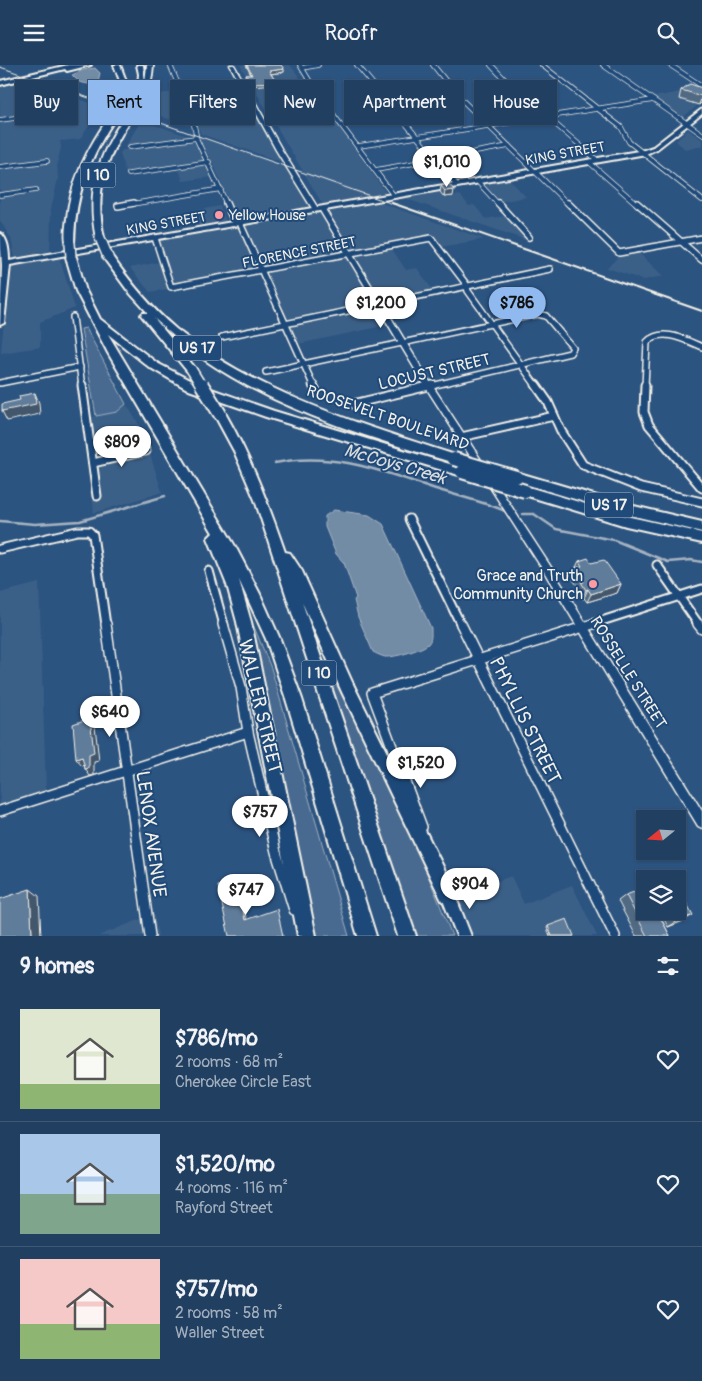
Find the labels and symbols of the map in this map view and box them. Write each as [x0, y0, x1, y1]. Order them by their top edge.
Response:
street label: KING STREET [524, 138, 606, 169]
pin: $1,010 [406, 145, 488, 188]
road number: I 10 [80, 163, 116, 187]
place label: Yellow House [228, 207, 306, 224]
street label: KING STREET [125, 208, 207, 239]
marker: Yellow House [213, 209, 225, 221]
street label: FLORENCE STREET [241, 233, 358, 272]
pin: $1,200 [340, 287, 422, 329]
pin: $786 [487, 287, 547, 329]
road number: US 17 [173, 335, 221, 361]
street label: LOCUST STREET [376, 349, 492, 395]
street label: ROOSEVELT BOULEVARD [304, 381, 471, 455]
pin: $809 [92, 425, 152, 468]
water label: McCoys Creek [341, 439, 450, 490]
road number: US 17 [585, 493, 633, 517]
place label: Grace and Truth Community Church [453, 566, 583, 604]
marker: Grace and Truth Community Church [587, 578, 599, 590]
street label: ROSSELLE STREET [585, 612, 671, 733]
street label: WALLER STREET [233, 637, 287, 776]
street label: PHYLLIS STREET [484, 653, 566, 788]
road number: I 10 [302, 661, 336, 685]
pin: $640 [80, 695, 140, 738]
pin: $1,520 [380, 747, 462, 789]
street label: LENOX AVENUE [130, 769, 172, 899]
pin: $757 [230, 795, 290, 838]
north arrow [636, 810, 686, 860]
pin: $904 [440, 867, 500, 910]
pin: $747 [216, 873, 276, 916]

